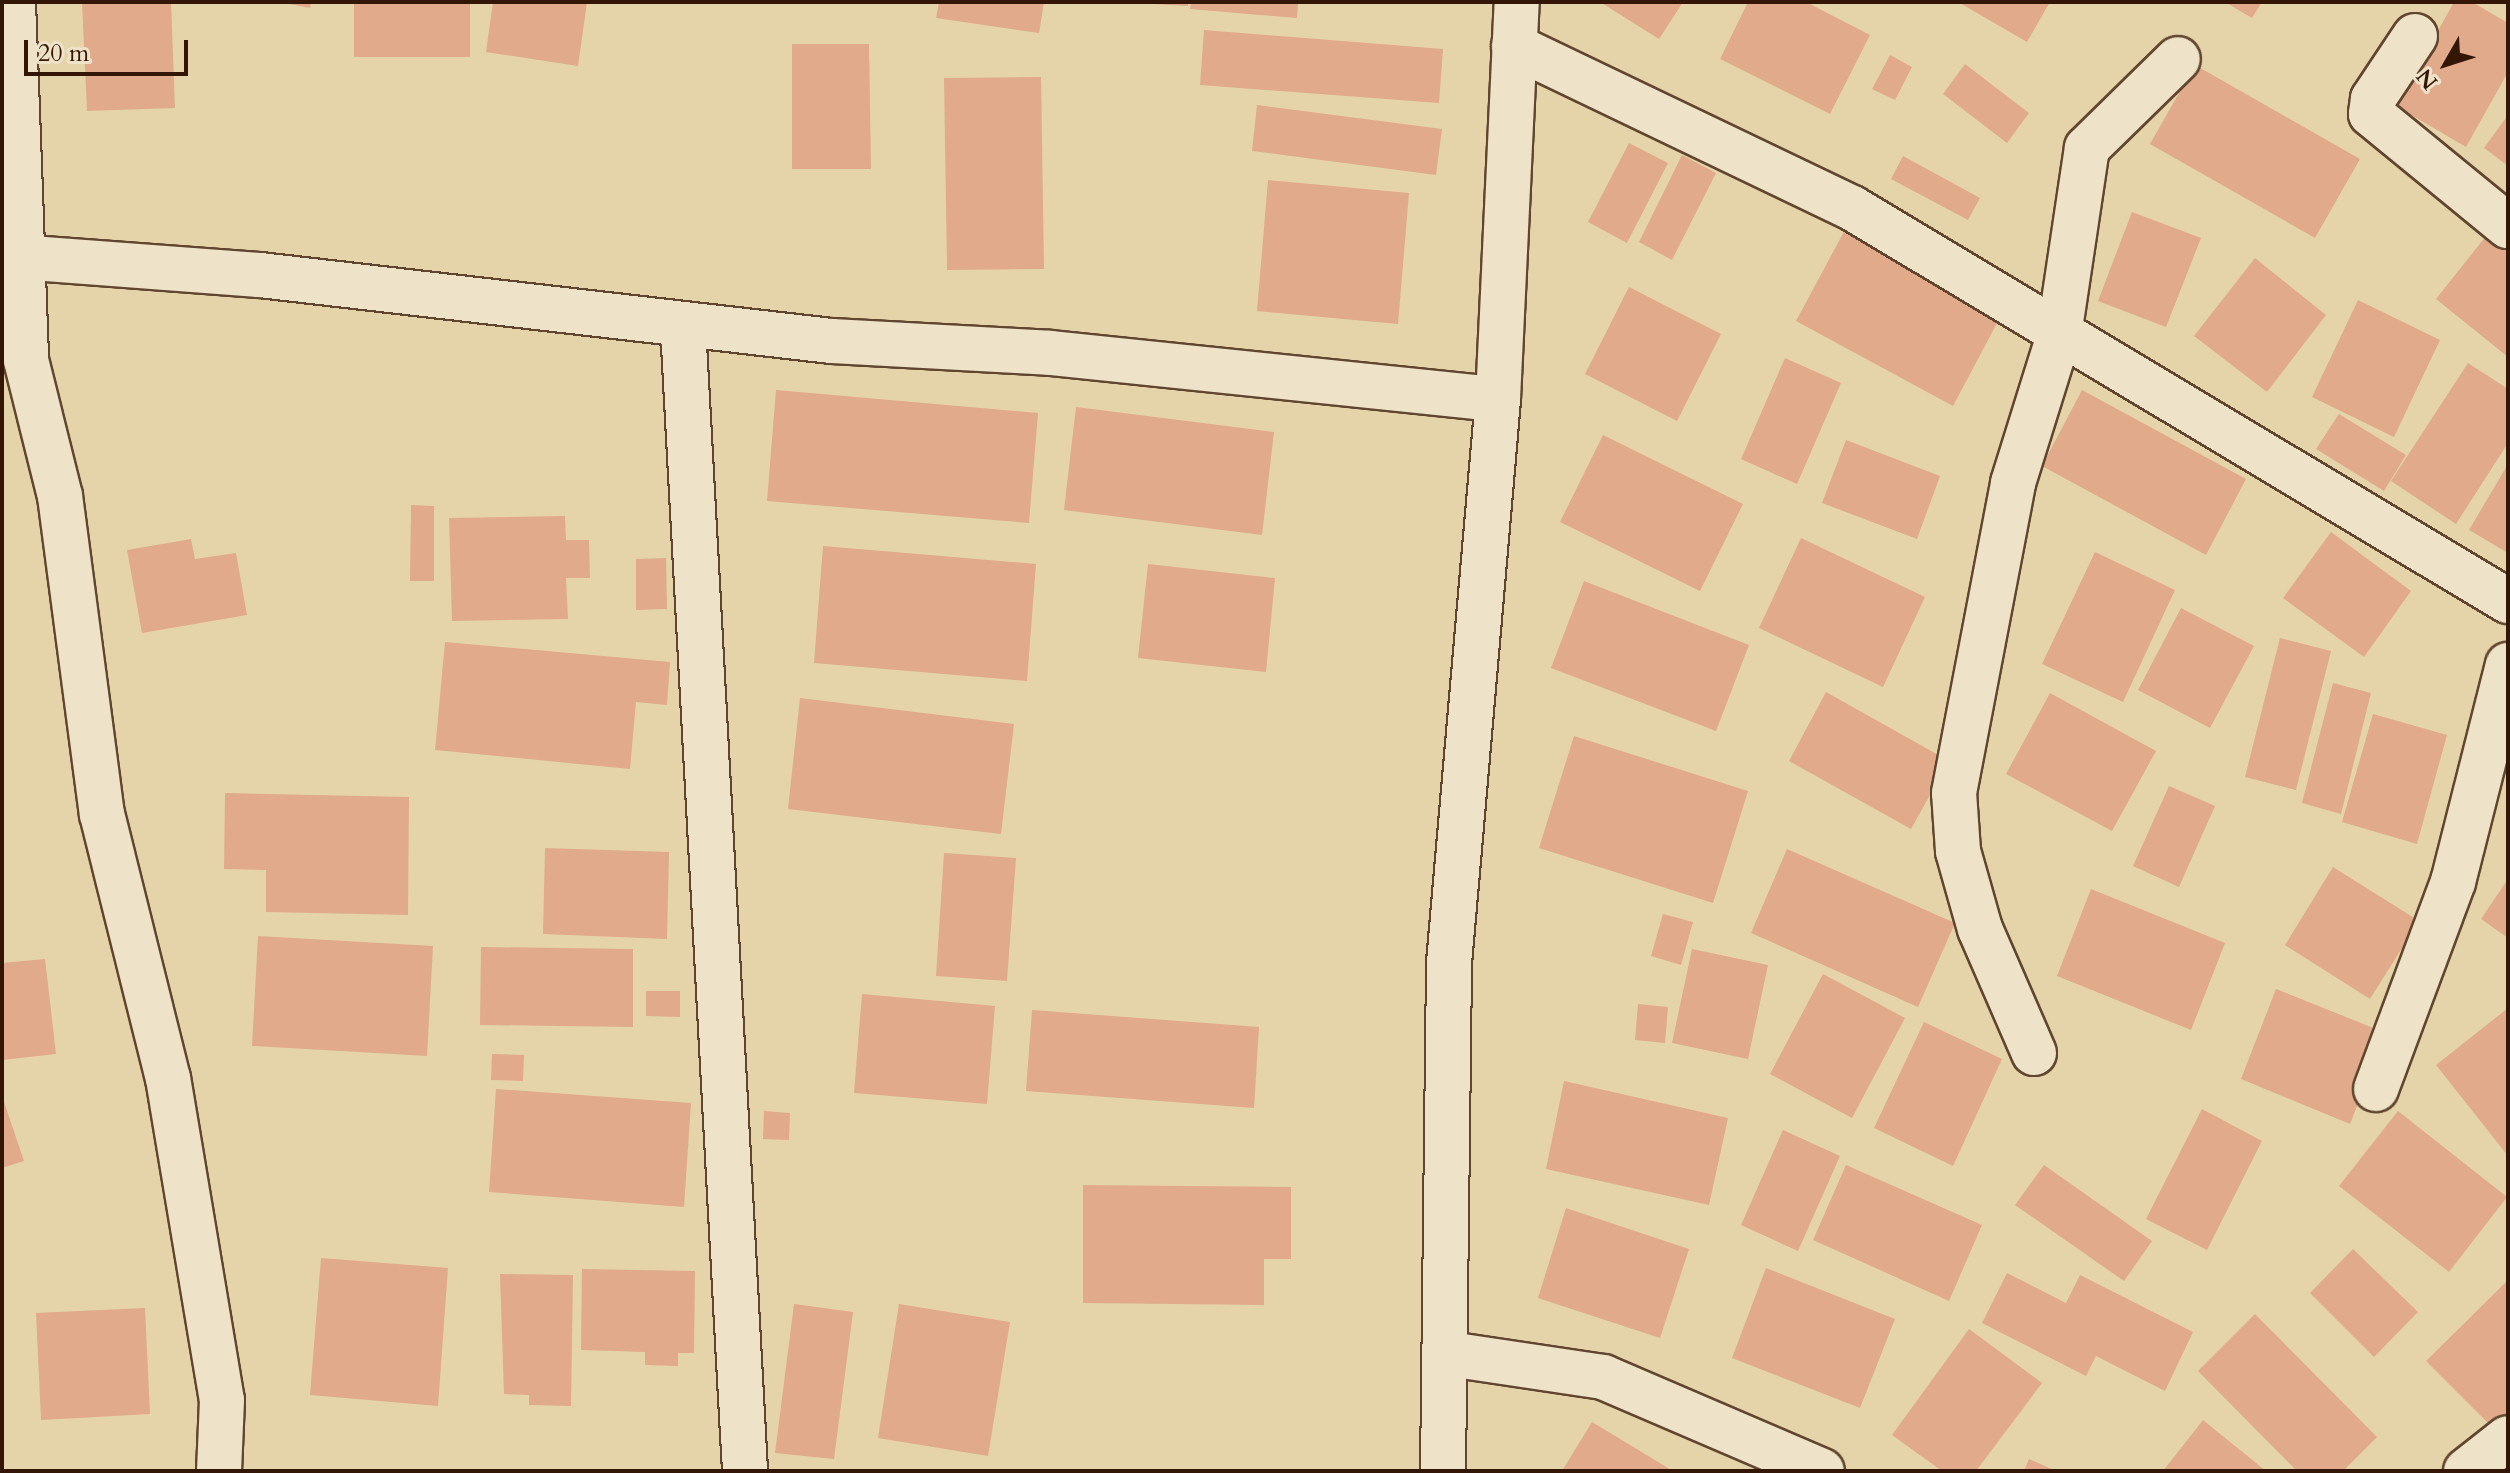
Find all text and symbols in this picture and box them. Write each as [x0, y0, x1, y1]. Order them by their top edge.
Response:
scale bar [28, 24, 192, 74]
north arrow [2406, 24, 2486, 104]
text: 20 m [38, 37, 89, 70]
text: N [2410, 62, 2445, 96]

